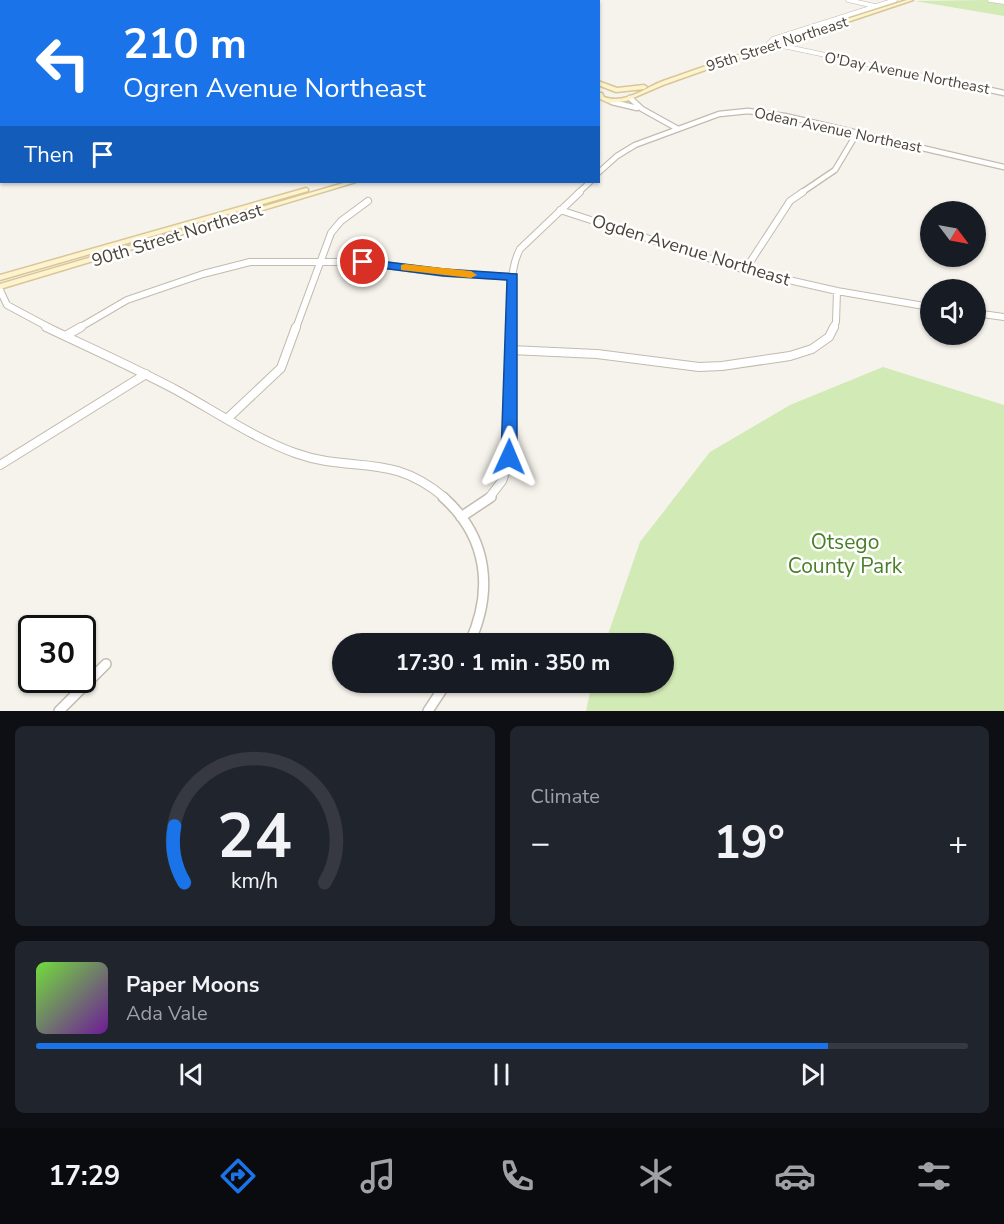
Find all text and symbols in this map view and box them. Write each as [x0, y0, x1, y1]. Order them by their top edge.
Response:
street label: 95th Street Northeast [704, 11, 851, 76]
text: 210 m [123, 16, 247, 73]
icon: left [24, 24, 102, 102]
street label: O'Day Avenue Northeast [823, 47, 992, 99]
text: Ogren Avenue Northeast [123, 70, 426, 107]
street label: Odean Avenue Northeast [752, 102, 924, 158]
icon: arrive [86, 138, 119, 171]
text: Then [24, 140, 74, 170]
street label: 90th Street Northeast [89, 197, 266, 272]
north arrow [920, 201, 986, 267]
map controls [920, 201, 986, 345]
street label: Ogden Avenue Northeast [589, 208, 794, 292]
pin [337, 236, 388, 287]
icon: arrive [346, 245, 379, 278]
button: sound [920, 279, 986, 345]
position arrow [477, 425, 541, 489]
park label: Otsego County Park [788, 528, 903, 580]
speed limit sign: 30 [18, 615, 96, 693]
text: 17:30 · 1 min · 350 m [396, 648, 610, 678]
text: Climate [531, 783, 600, 810]
text: 24 [217, 794, 292, 879]
text: 19° [714, 813, 785, 874]
text: − [531, 821, 550, 866]
text: + [948, 821, 968, 866]
text: km/h [231, 866, 278, 896]
text: Paper Moons [126, 970, 260, 1000]
text: Ada Vale [126, 1000, 208, 1027]
icon: previous [175, 1058, 208, 1091]
icon: pause [485, 1058, 518, 1091]
icon: next [796, 1058, 829, 1091]
icon: directions [217, 1155, 259, 1197]
icon: music [357, 1155, 399, 1197]
icon: phone [496, 1155, 538, 1197]
icon: climate [635, 1155, 677, 1197]
icon: car [774, 1155, 816, 1197]
icon: filters [913, 1155, 955, 1197]
text: 17:29 [49, 1158, 120, 1195]

